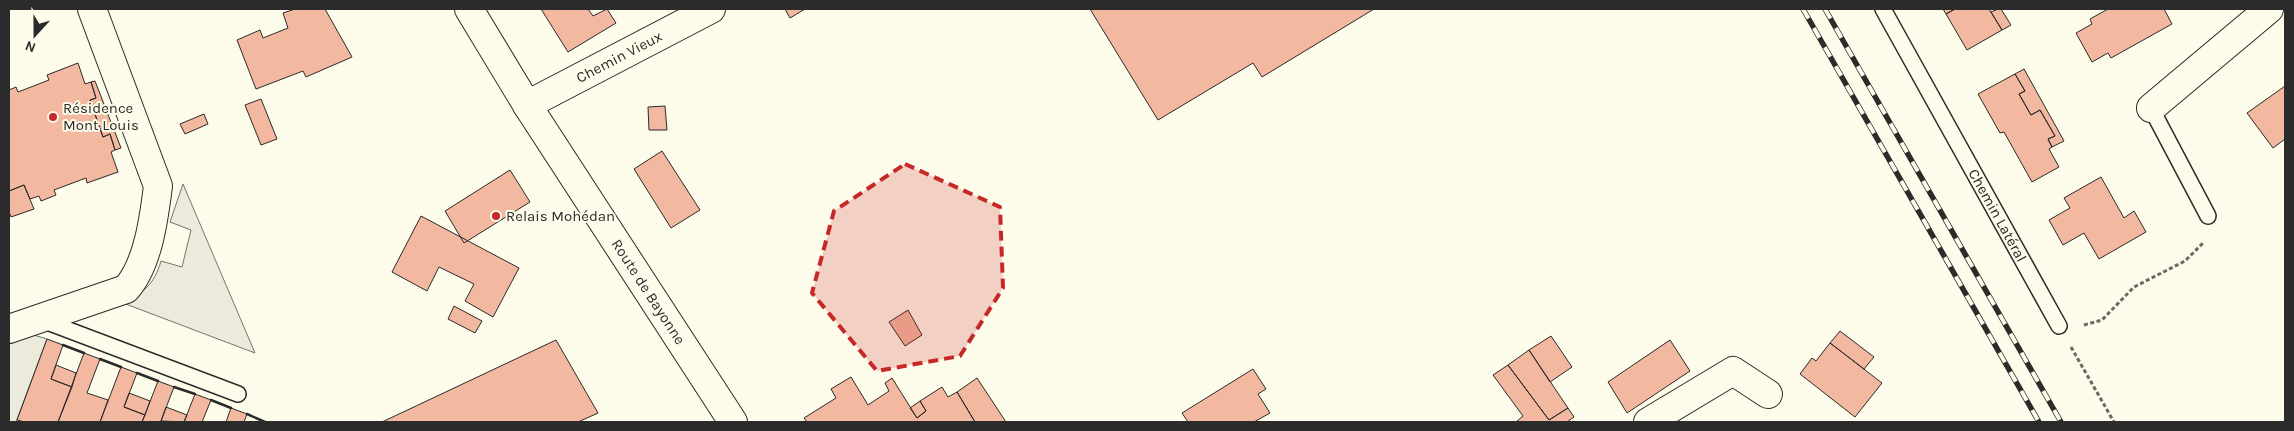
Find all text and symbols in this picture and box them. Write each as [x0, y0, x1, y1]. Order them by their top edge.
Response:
north arrow [10, 10, 60, 60]
street label: Chemin Vieux [573, 27, 666, 87]
text: N [23, 37, 38, 56]
place label: Résidence Mont Louis [63, 99, 139, 134]
marker: Résidence Mont Louis [47, 111, 59, 123]
street label: Chemin Latéral [1965, 166, 2031, 265]
place label: Relais Mohédan [506, 207, 615, 225]
marker: Relais Mohédan [490, 210, 502, 222]
street label: Route de Bayonne [608, 236, 689, 348]

